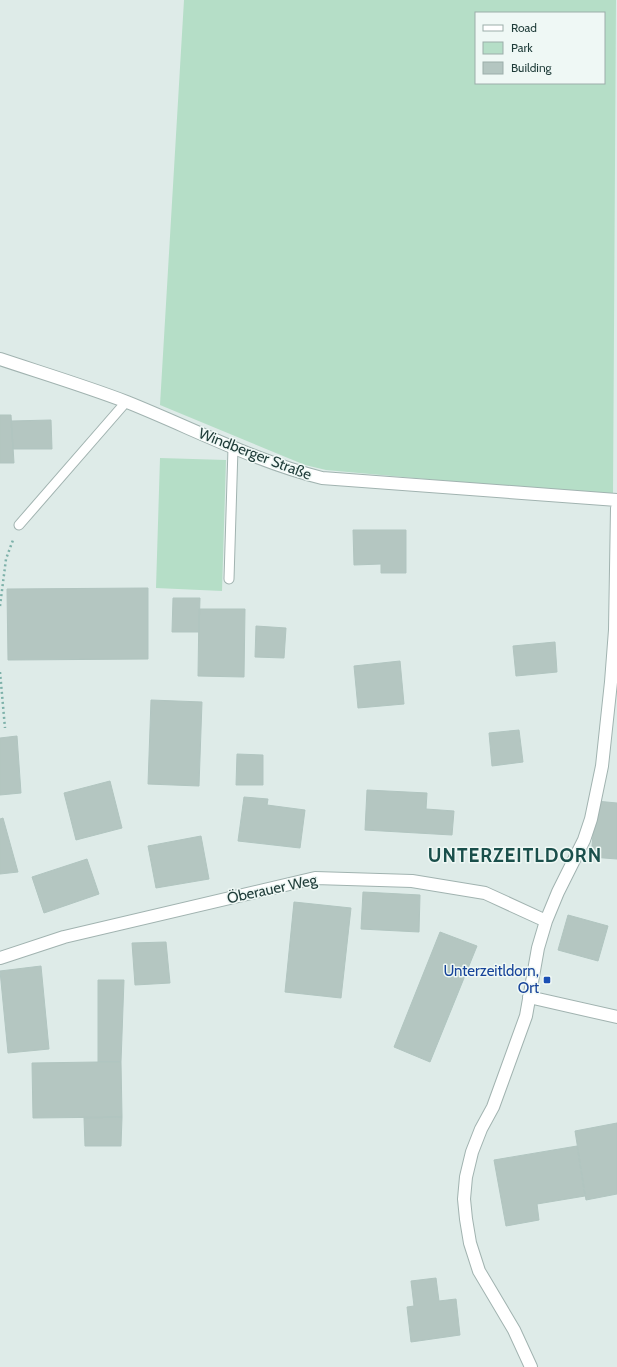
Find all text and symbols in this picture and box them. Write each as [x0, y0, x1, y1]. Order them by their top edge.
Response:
legend [475, 12, 605, 84]
text: Road [511, 20, 537, 35]
text: Park [511, 40, 533, 55]
text: Building [511, 60, 553, 75]
street label: Windberger Straße [196, 424, 314, 484]
district label: UNTERZEITLDORN [428, 844, 602, 867]
street label: Öberauer Weg [225, 871, 319, 907]
place label: Unterzeitldorn, Ort [443, 962, 539, 997]
marker: Unterzeitldorn, Ort [542, 975, 552, 985]

